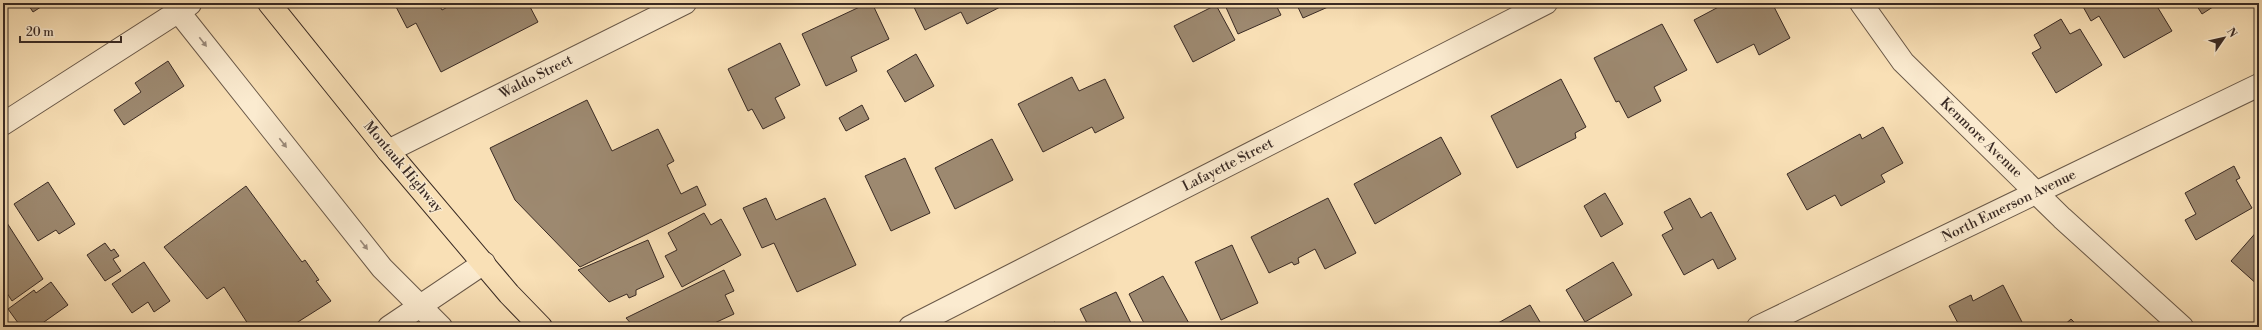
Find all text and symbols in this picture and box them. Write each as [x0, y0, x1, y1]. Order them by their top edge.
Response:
scale bar [20, 18, 121, 44]
north arrow [2204, 18, 2244, 58]
text: 20 m [26, 25, 54, 40]
text: N [2223, 25, 2240, 41]
one-way arrow [198, 36, 207, 47]
street label: Waldo Street [495, 51, 576, 104]
street label: Kenmore Avenue [1936, 94, 2026, 182]
street label: Montauk Highway [360, 118, 447, 217]
street label: Lafayette Street [1179, 134, 1277, 196]
one-way arrow [279, 138, 288, 149]
street label: North Emerson Avenue [1939, 166, 2079, 246]
one-way arrow [360, 240, 369, 251]

